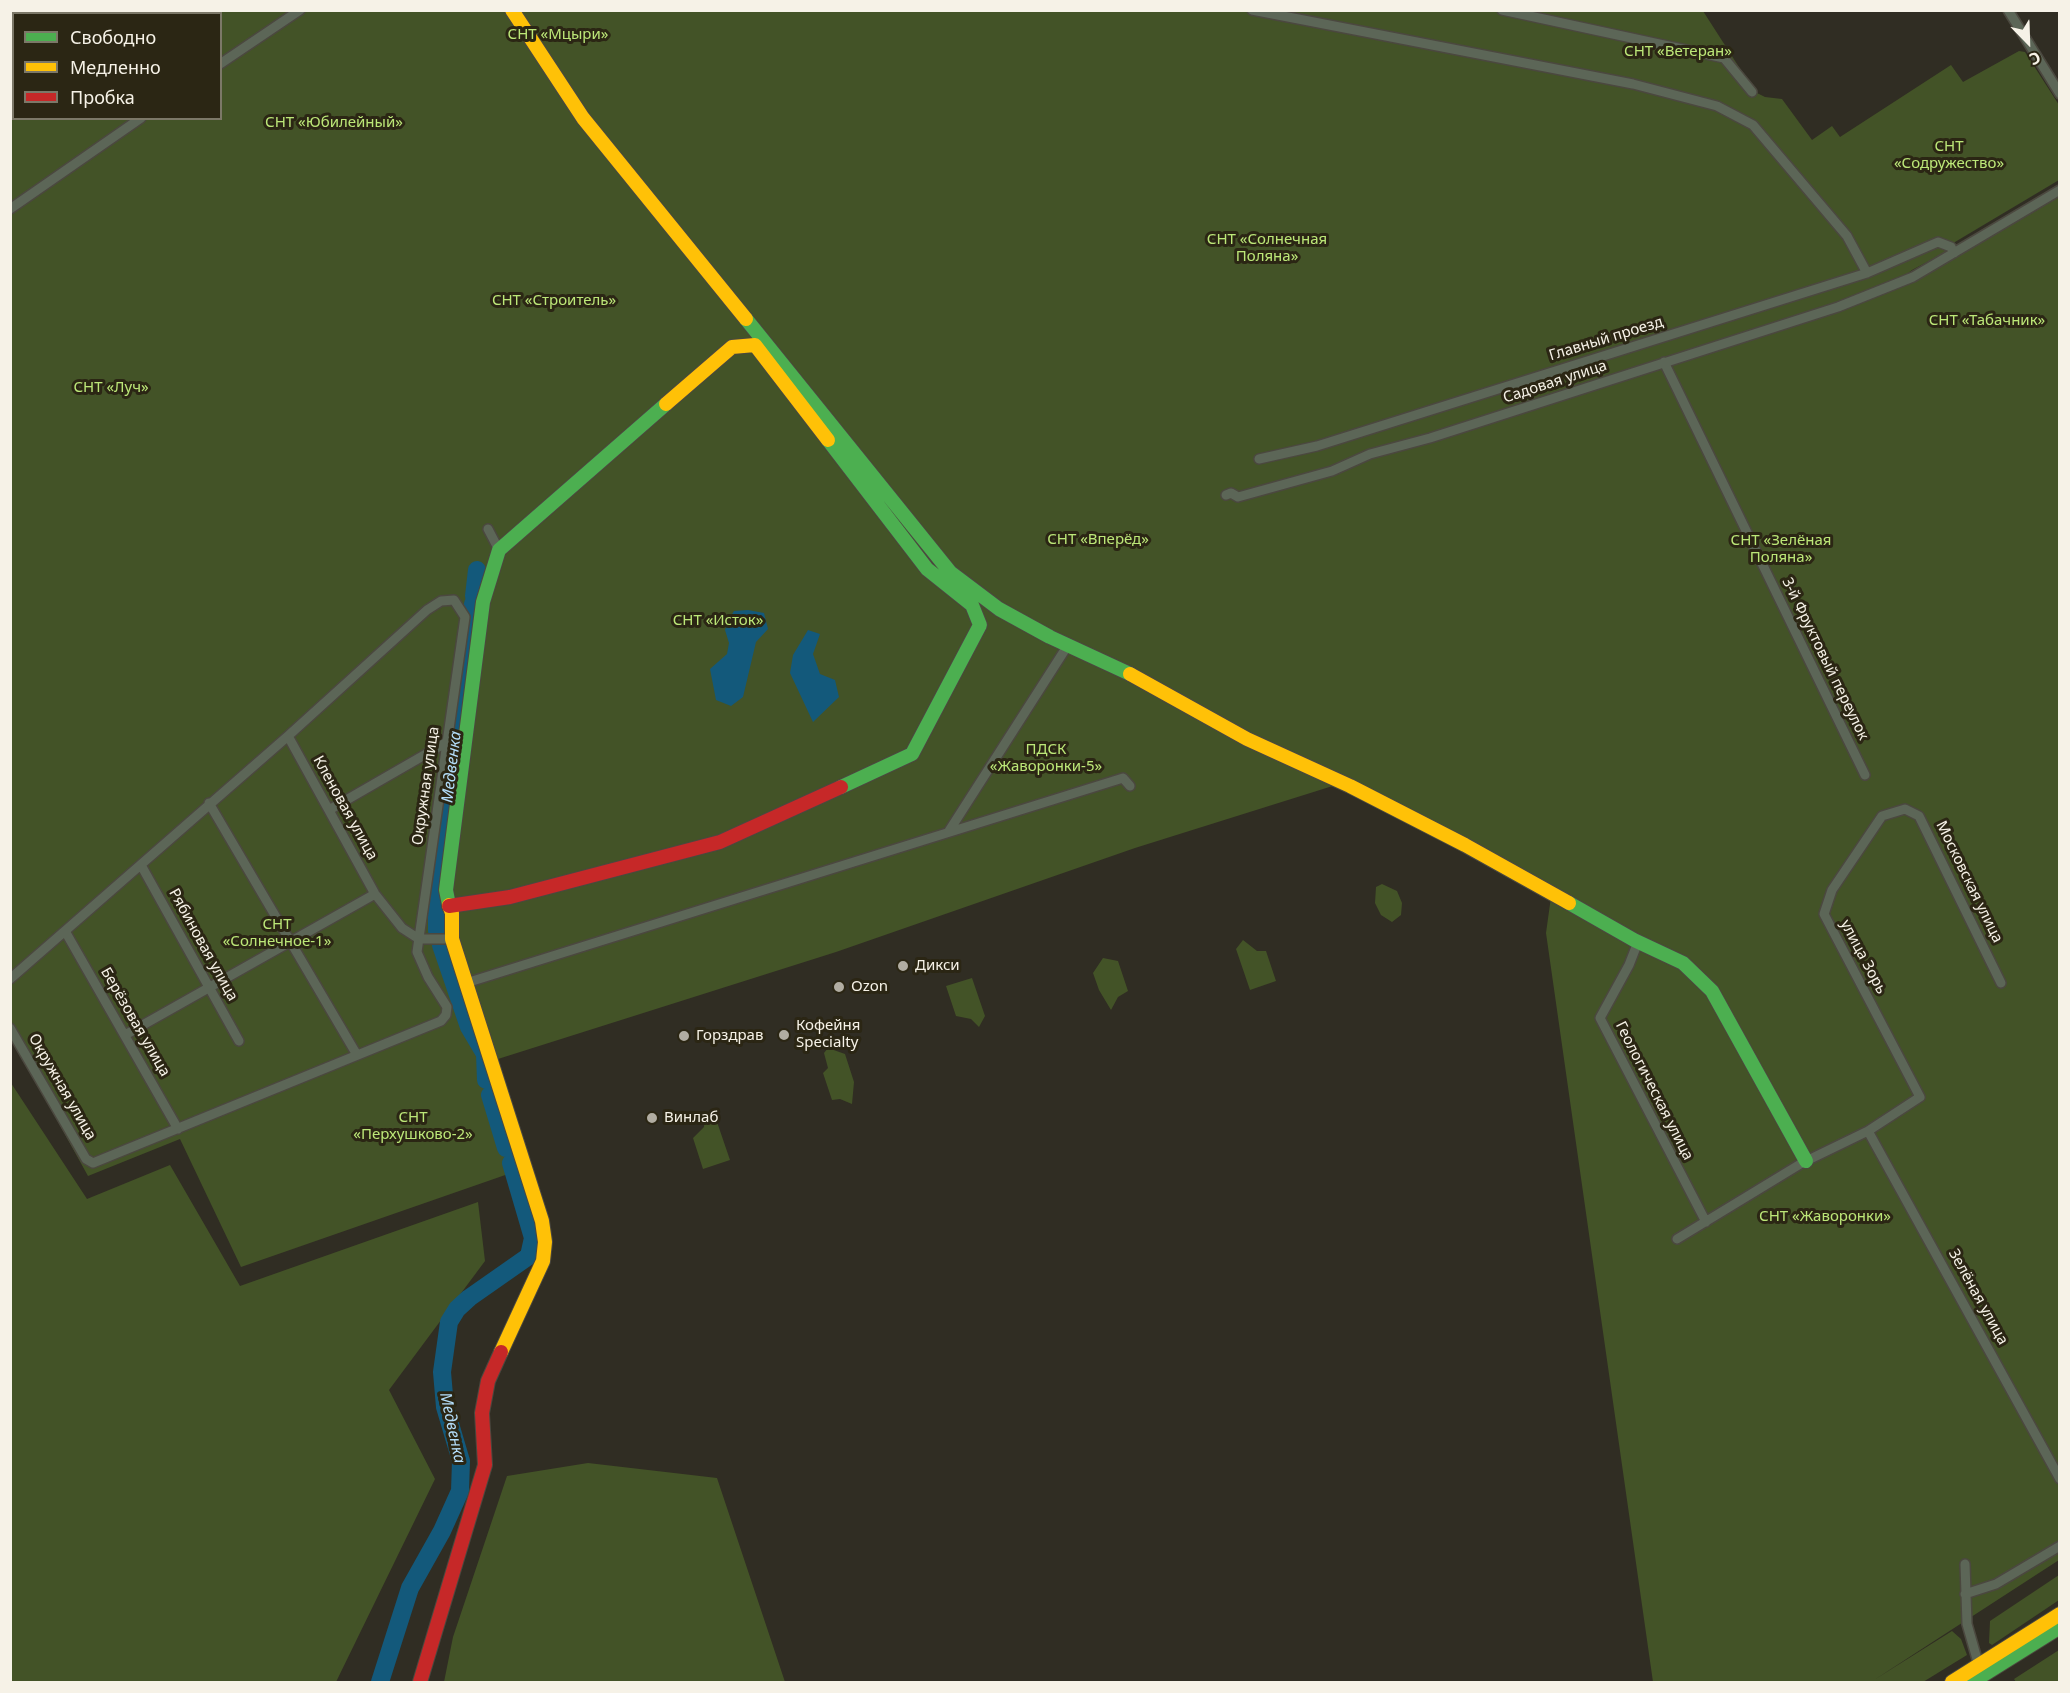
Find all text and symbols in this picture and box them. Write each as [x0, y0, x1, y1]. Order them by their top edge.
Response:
legend [12, 12, 222, 120]
north arrow [1998, 12, 2058, 72]
text: Свободно [70, 25, 156, 49]
park label: СНТ «Мцыри» [508, 26, 608, 44]
park label: СНТ «Ветеран» [1624, 43, 1732, 61]
text: С [2026, 46, 2044, 71]
text: Медленно [70, 55, 161, 79]
text: Пробка [70, 85, 135, 109]
park label: СНТ «Юбилейный» [265, 114, 403, 132]
park label: СНТ «Содружество» [1894, 138, 2004, 173]
park label: СНТ «Солнечная Поляна» [1207, 231, 1327, 266]
park label: СНТ «Строитель» [492, 292, 616, 310]
park label: СНТ «Табачник» [1929, 312, 2045, 330]
street label: Главный проезд [1547, 313, 1665, 365]
street label: Садовая улица [1501, 357, 1609, 407]
park label: СНТ «Луч» [73, 379, 149, 397]
park label: СНТ «Вперёд» [1047, 531, 1149, 549]
park label: СНТ «Зелёная Поляна» [1731, 532, 1831, 567]
street label: 3-й Фруктовый переулок [1778, 575, 1872, 743]
park label: СНТ «Исток» [673, 612, 763, 630]
street label: Окружная улица [409, 725, 443, 847]
water label: Медвенка [438, 730, 466, 804]
park label: ПДСК «Жаворонки-5» [990, 741, 1102, 776]
street label: Кленовая улица [309, 753, 381, 863]
street label: Московская улица [1932, 818, 2006, 946]
street label: Рябиновая улица [165, 886, 241, 1004]
park label: СНТ «Солнечное-1» [223, 916, 331, 951]
street label: улица Зорь [1836, 917, 1890, 997]
place label: Дикси [915, 957, 960, 975]
marker: Дикси [896, 959, 910, 973]
street label: Берёзовая улица [96, 964, 174, 1080]
place label: Ozon [851, 978, 888, 996]
marker: Ozon [832, 980, 846, 994]
place label: Кофейня Specialty [796, 1017, 860, 1052]
street label: Геологическая улица [1611, 1019, 1697, 1163]
place label: Горздрав [696, 1027, 763, 1045]
marker: Кофейня Specialty [777, 1028, 791, 1042]
marker: Горздрав [677, 1029, 691, 1043]
street label: Окружная улица [24, 1031, 100, 1143]
park label: СНТ «Перхушково-2» [353, 1109, 473, 1144]
place label: Винлаб [664, 1109, 718, 1127]
marker: Винлаб [645, 1111, 659, 1125]
park label: СНТ «Жаворонки» [1759, 1208, 1891, 1226]
street label: Зелёная улица [1944, 1246, 2012, 1348]
water label: Медвенка [435, 1391, 469, 1465]

